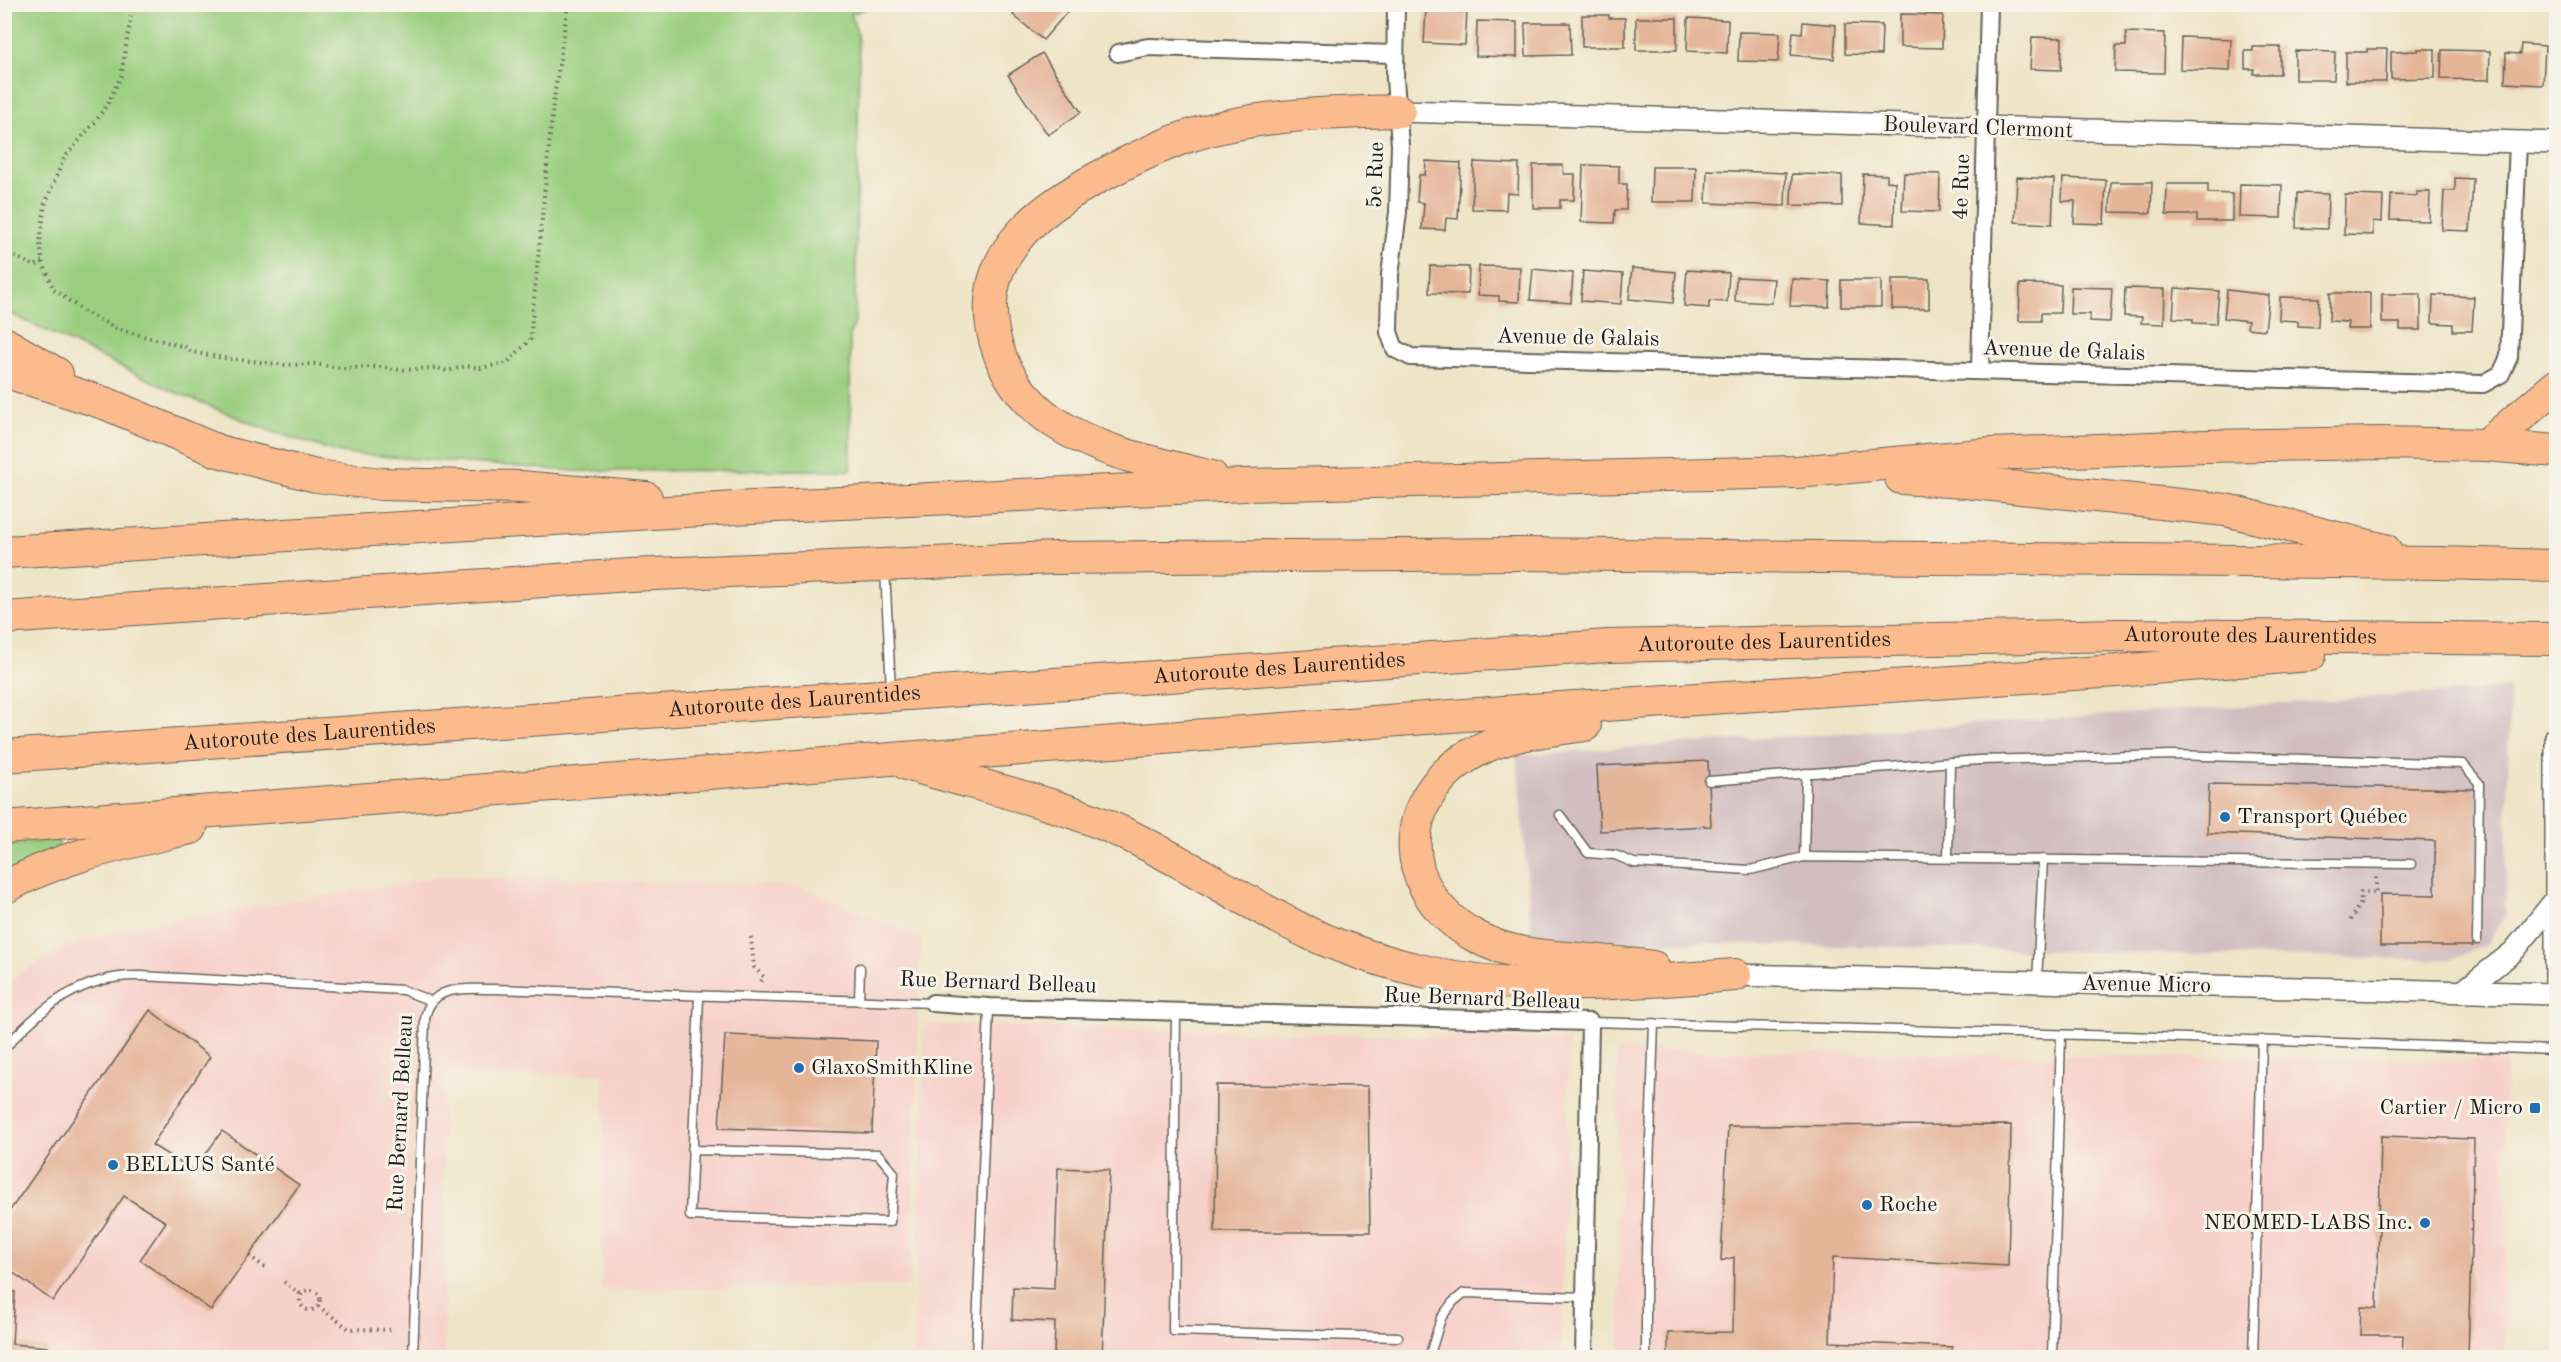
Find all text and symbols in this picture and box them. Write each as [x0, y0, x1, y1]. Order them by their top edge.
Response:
street label: Boulevard Clermont [1883, 114, 2073, 142]
street label: 5e Rue [1364, 141, 1388, 209]
street label: 4e Rue [1950, 153, 1974, 221]
street label: Avenue de Galais [1496, 326, 1660, 350]
street label: Avenue de Galais [1982, 337, 2146, 365]
street label: Autoroute des Laurentides [2123, 624, 2377, 648]
street label: Autoroute des Laurentides [1637, 629, 1891, 656]
street label: Autoroute des Laurentides [1152, 649, 1406, 688]
street label: Autoroute des Laurentides [667, 682, 921, 721]
street label: Autoroute des Laurentides [182, 715, 436, 755]
place label: Transport Québec [2237, 806, 2407, 828]
marker: Transport Québec [2218, 810, 2232, 824]
street label: Rue Bernard Belleau [899, 969, 1097, 997]
street label: Avenue Micro [2081, 973, 2211, 997]
street label: Rue Bernard Belleau [1383, 985, 1581, 1013]
street label: Rue Bernard Belleau [385, 1014, 417, 1212]
place label: GlaxoSmithKline [811, 1057, 973, 1079]
marker: GlaxoSmithKline [792, 1061, 806, 1075]
place label: Cartier / Micro [2379, 1097, 2523, 1119]
marker: Cartier / Micro [2528, 1101, 2542, 1115]
place label: BELLUS Santé [125, 1154, 275, 1176]
marker: BELLUS Santé [106, 1158, 120, 1172]
place label: Roche [1879, 1194, 1937, 1216]
marker: Roche [1860, 1198, 1874, 1212]
place label: NEOMED-LABS Inc. [2204, 1212, 2413, 1234]
marker: NEOMED-LABS Inc. [2418, 1216, 2432, 1230]

